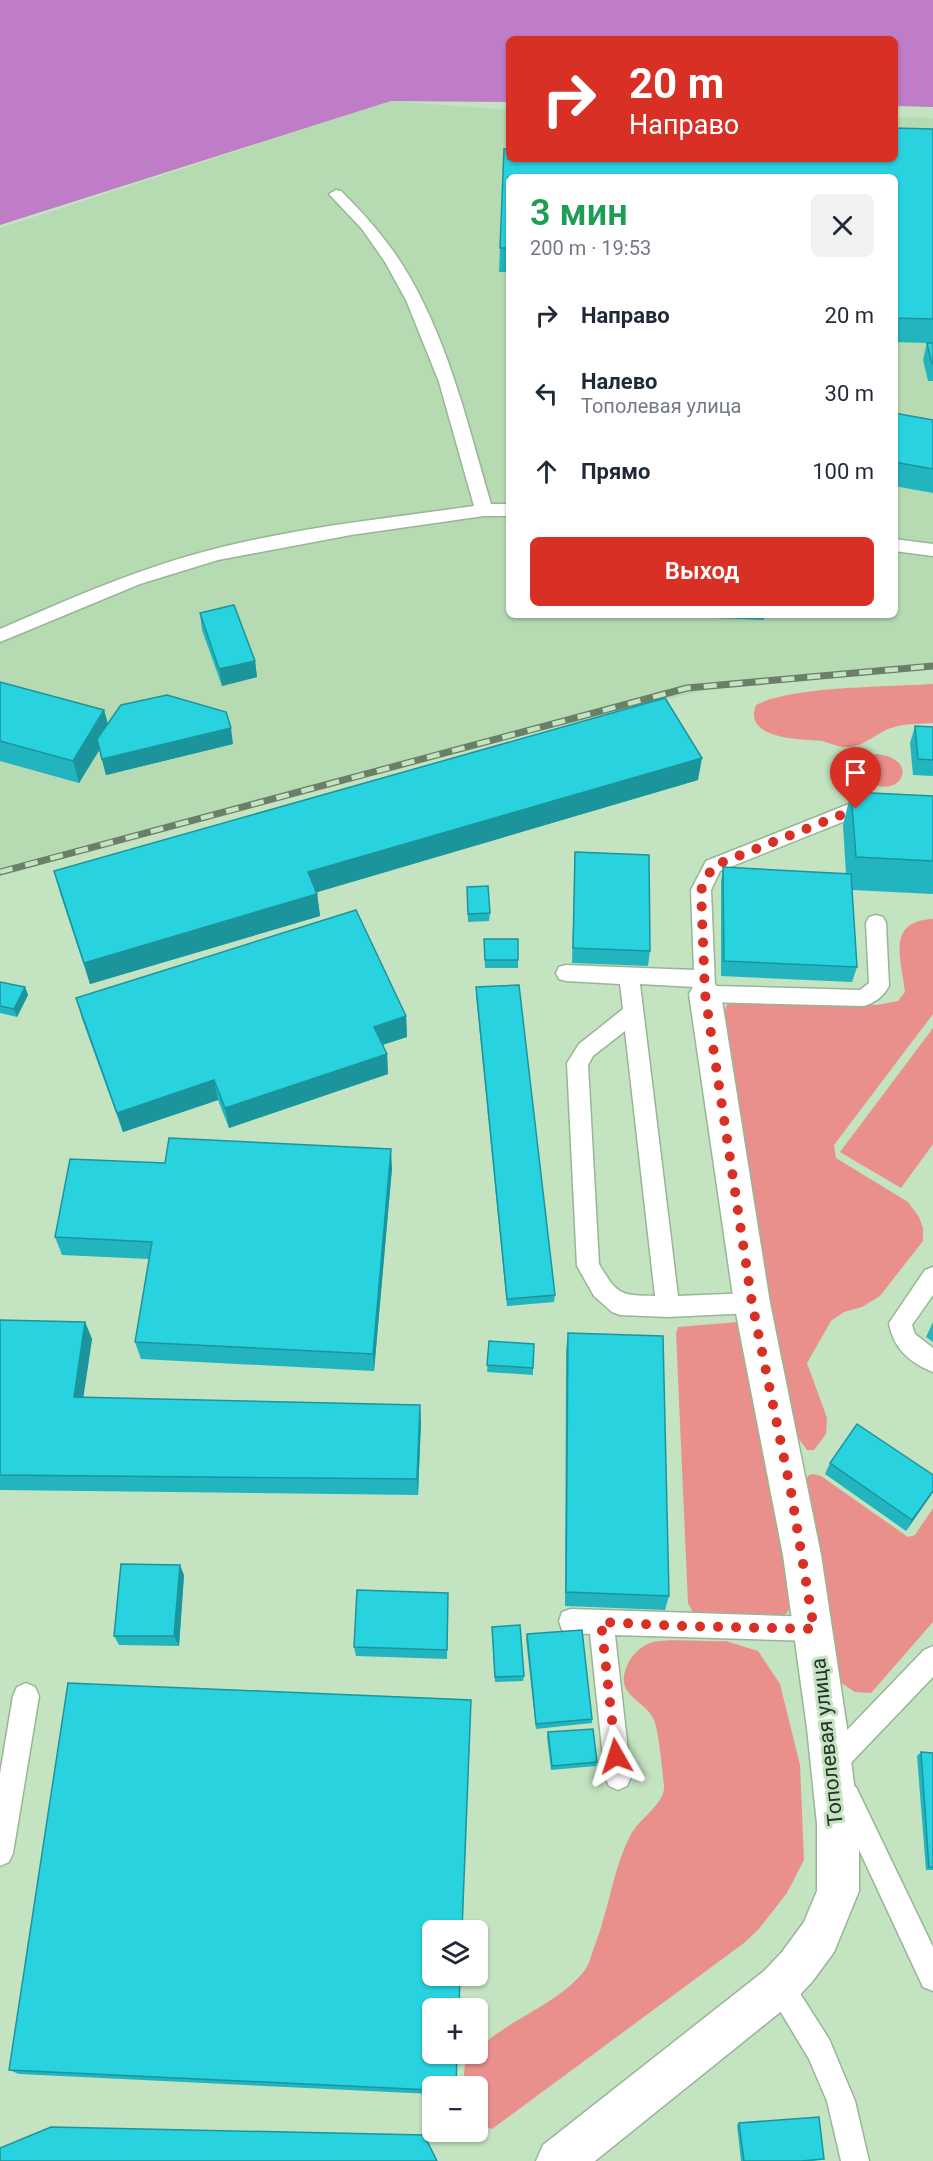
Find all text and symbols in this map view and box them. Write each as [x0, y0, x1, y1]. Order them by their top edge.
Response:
text: 20 m [629, 59, 724, 108]
icon: right [530, 60, 608, 138]
text: Направо [629, 109, 739, 141]
text: 3 мин [530, 192, 628, 234]
button: close [811, 194, 874, 257]
text: 200 m · 19:53 [530, 236, 651, 260]
icon: right [530, 299, 563, 332]
text: Направо [581, 303, 670, 328]
text: 20 m [825, 303, 874, 328]
text: Налево [581, 369, 658, 394]
icon: left [530, 377, 563, 410]
text: 30 m [825, 381, 874, 406]
text: Тополевая улица [581, 394, 742, 418]
icon: ahead [530, 455, 563, 488]
text: Прямо [581, 459, 650, 484]
text: 100 m [812, 459, 874, 484]
button: Выход [530, 537, 874, 606]
pin [830, 747, 881, 809]
icon: arrive [839, 756, 872, 789]
street label: Тополевая улица [806, 1657, 848, 1827]
position arrow [584, 1724, 648, 1788]
map controls [422, 1920, 488, 2142]
button: layers [422, 1920, 488, 1986]
button: + [422, 1998, 488, 2064]
button: − [422, 2076, 488, 2142]

